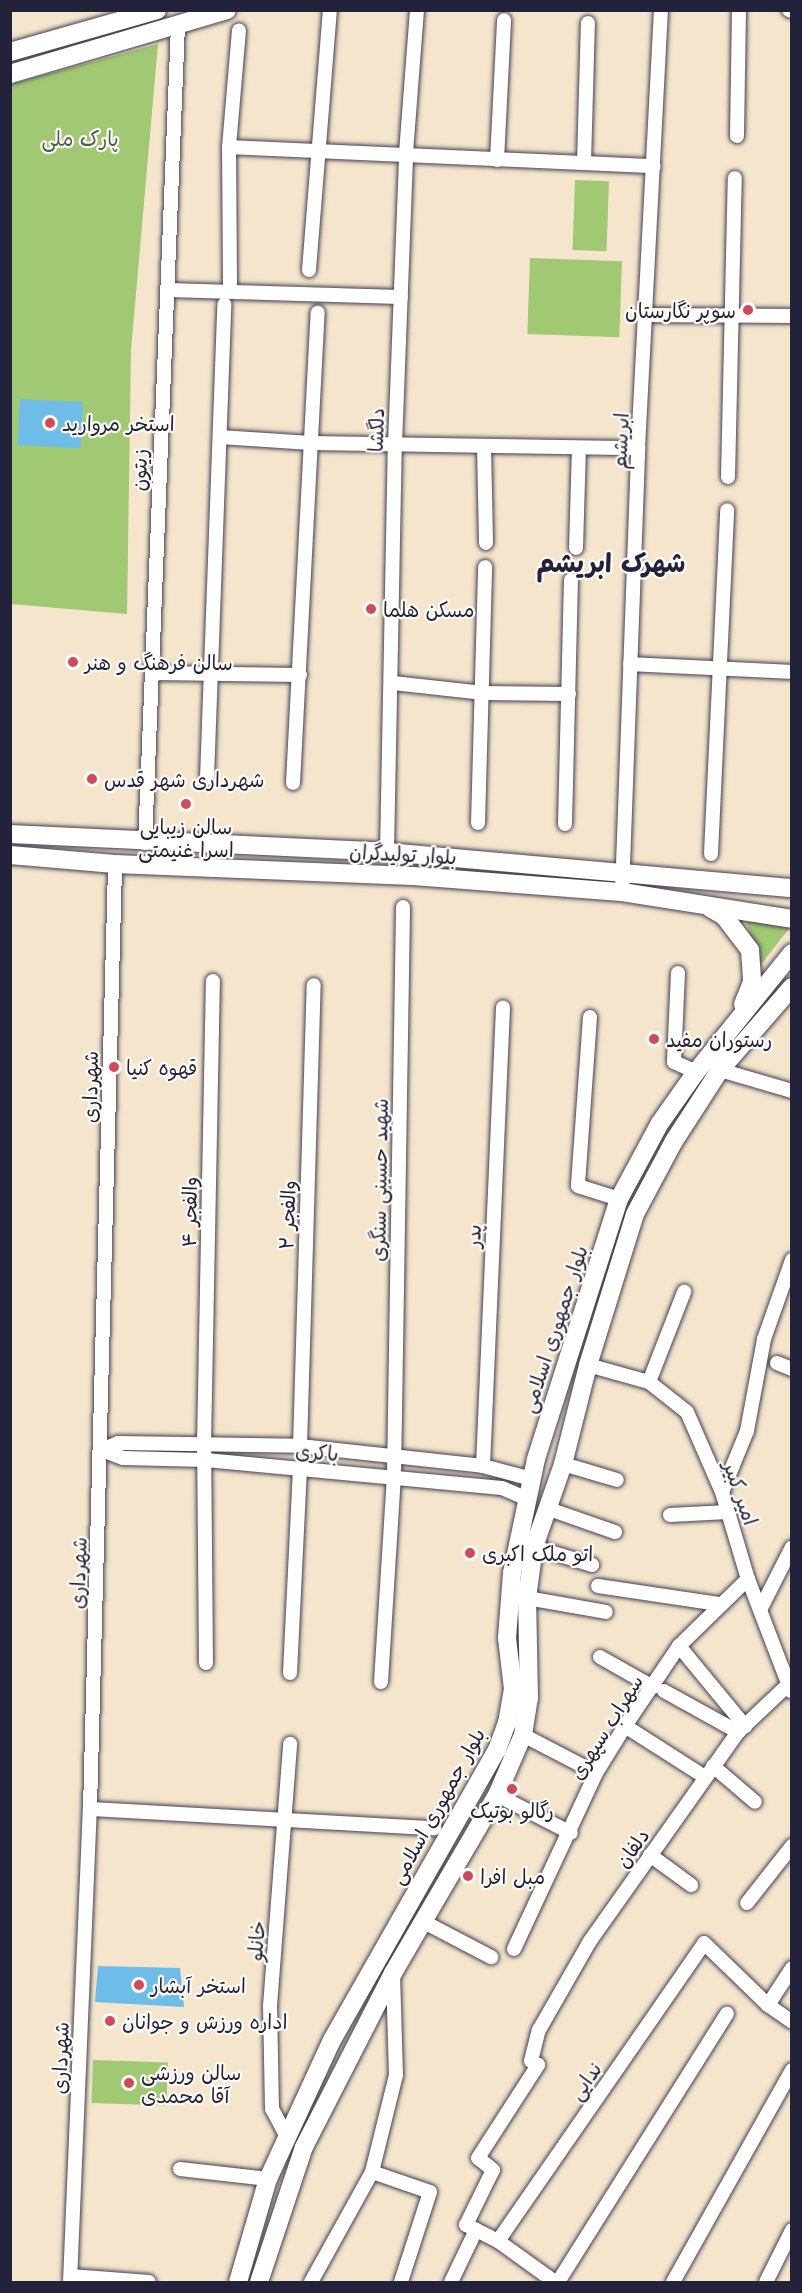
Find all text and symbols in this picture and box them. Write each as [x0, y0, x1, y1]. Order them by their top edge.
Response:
park label: پارک ملی [41, 126, 119, 150]
place label: سوپر نگارستان [625, 298, 736, 322]
marker: سوپر نگارستان [741, 303, 755, 317]
street label: دلگشا [363, 407, 389, 453]
place label: استخر مروارید [62, 411, 175, 435]
street label: ابریشم [607, 412, 633, 470]
marker: استخر مروارید [43, 416, 57, 430]
street label: زیتون [126, 448, 152, 492]
district label: شهرک ابریشم [537, 547, 685, 579]
place label: مسکن هلما [383, 597, 474, 621]
marker: مسکن هلما [364, 602, 378, 616]
place label: سالن فرهنگ و هنر [85, 650, 233, 674]
marker: سالن فرهنگ و هنر [66, 655, 80, 669]
place label: شهرداری شهر قدس [104, 767, 264, 791]
marker: شهرداری شهر قدس [85, 772, 99, 786]
marker: سالن زیبایی اسرا غنیمتی [179, 797, 193, 811]
place label: سالن زیبایی اسرا غنیمتی [138, 814, 234, 861]
street label: بلوار تولیدگران [349, 839, 457, 869]
place label: رستوران مفید [666, 1027, 772, 1051]
marker: رستوران مفید [647, 1032, 661, 1046]
street label: شهرداری [77, 1051, 103, 1123]
place label: قهوه کنیا [126, 1055, 197, 1079]
marker: قهوه کنیا [107, 1060, 121, 1074]
street label: شهید حسینی سنگری [366, 1098, 392, 1262]
street label: والفجر ۴ [176, 1176, 202, 1248]
street label: والفجر ۲ [274, 1180, 300, 1250]
street label: پدر [460, 1224, 486, 1248]
street label: بلوار جمهوری اسلامی [516, 1242, 592, 1416]
street label: باکری [295, 1439, 339, 1465]
street label: امیر کبیر [719, 1458, 763, 1528]
street label: شهرداری [65, 1536, 91, 1610]
place label: اتو ملک اکبری [482, 1541, 593, 1565]
marker: اتو ملک اکبری [463, 1546, 477, 1560]
street label: سهراب سپهری [564, 1670, 648, 1784]
street label: بلوار جمهوری اسلامی [384, 1724, 490, 1888]
marker: رگالو بوتیک [505, 1782, 519, 1796]
place label: رگالو بوتیک [470, 1798, 554, 1822]
street label: دلفان [610, 1824, 654, 1872]
place label: مبل افرا [480, 1864, 545, 1888]
marker: مبل افرا [461, 1869, 475, 1883]
street label: خانلو [242, 1920, 270, 1962]
place label: استخر آبشار [151, 1973, 246, 1997]
marker: استخر آبشار [132, 1978, 146, 1992]
place label: اداره ورزش و جوانان [122, 2009, 287, 2033]
marker: اداره ورزش و جوانان [103, 2014, 117, 2028]
street label: شهرداری [47, 2021, 73, 2095]
street label: ندایی [564, 2057, 606, 2105]
place label: سالن ورزشی آقا محمدی [141, 2060, 241, 2107]
marker: سالن ورزشی آقا محمدی [122, 2076, 136, 2090]

